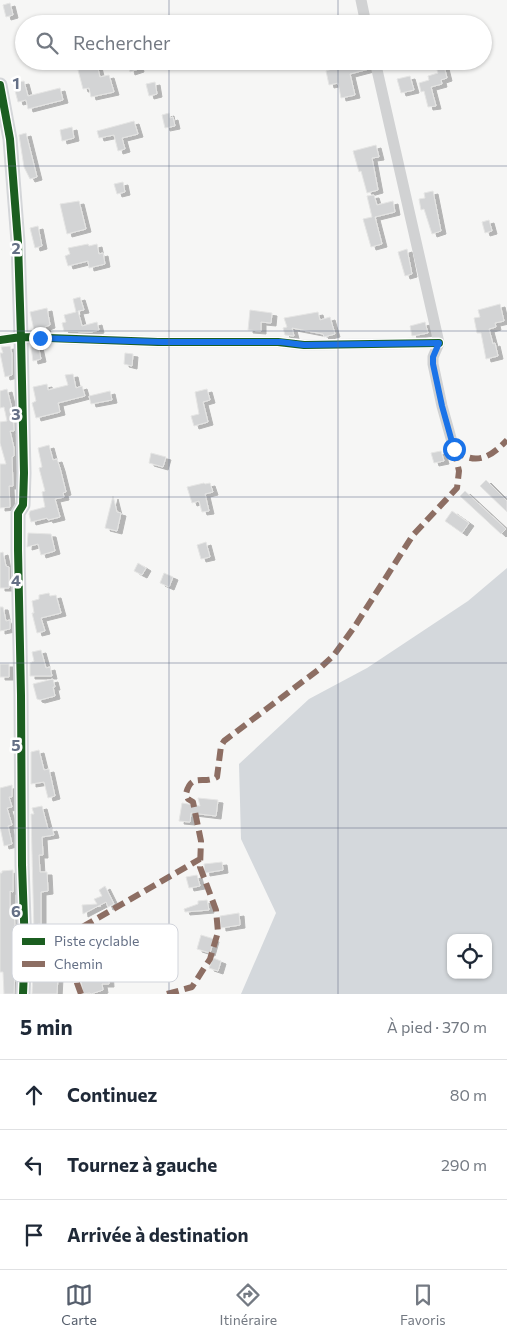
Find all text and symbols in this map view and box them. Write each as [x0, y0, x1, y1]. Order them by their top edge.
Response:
search box [15, 15, 492, 70]
icon: search [33, 29, 61, 57]
text: Rechercher [73, 31, 171, 54]
text: 1 [12, 73, 20, 92]
text: 2 [11, 238, 21, 257]
route end [29, 327, 52, 350]
text: 3 [11, 404, 21, 423]
route start [443, 438, 466, 461]
text: 4 [11, 570, 21, 589]
text: 5 [11, 735, 21, 754]
text: 6 [11, 901, 21, 920]
legend [12, 924, 178, 982]
text: Piste cyclable [54, 932, 139, 949]
map controls [447, 934, 492, 979]
button: locate [447, 934, 492, 979]
text: Chemin [54, 955, 103, 972]
text: 5 min [20, 1014, 73, 1039]
text: À pied · 370 m [387, 1017, 487, 1036]
icon: ahead [20, 1081, 48, 1109]
text: Continuez [67, 1083, 157, 1106]
text: 80 m [450, 1085, 487, 1104]
icon: left [20, 1151, 48, 1179]
text: Tournez à gauche [67, 1153, 217, 1176]
text: 290 m [441, 1155, 487, 1174]
icon: arrive [20, 1221, 48, 1249]
text: Arrivée à destination [67, 1223, 249, 1246]
tab: Carte [61, 1281, 97, 1328]
tab: Itinéraire [219, 1281, 277, 1328]
tab: Favoris [400, 1281, 446, 1328]

